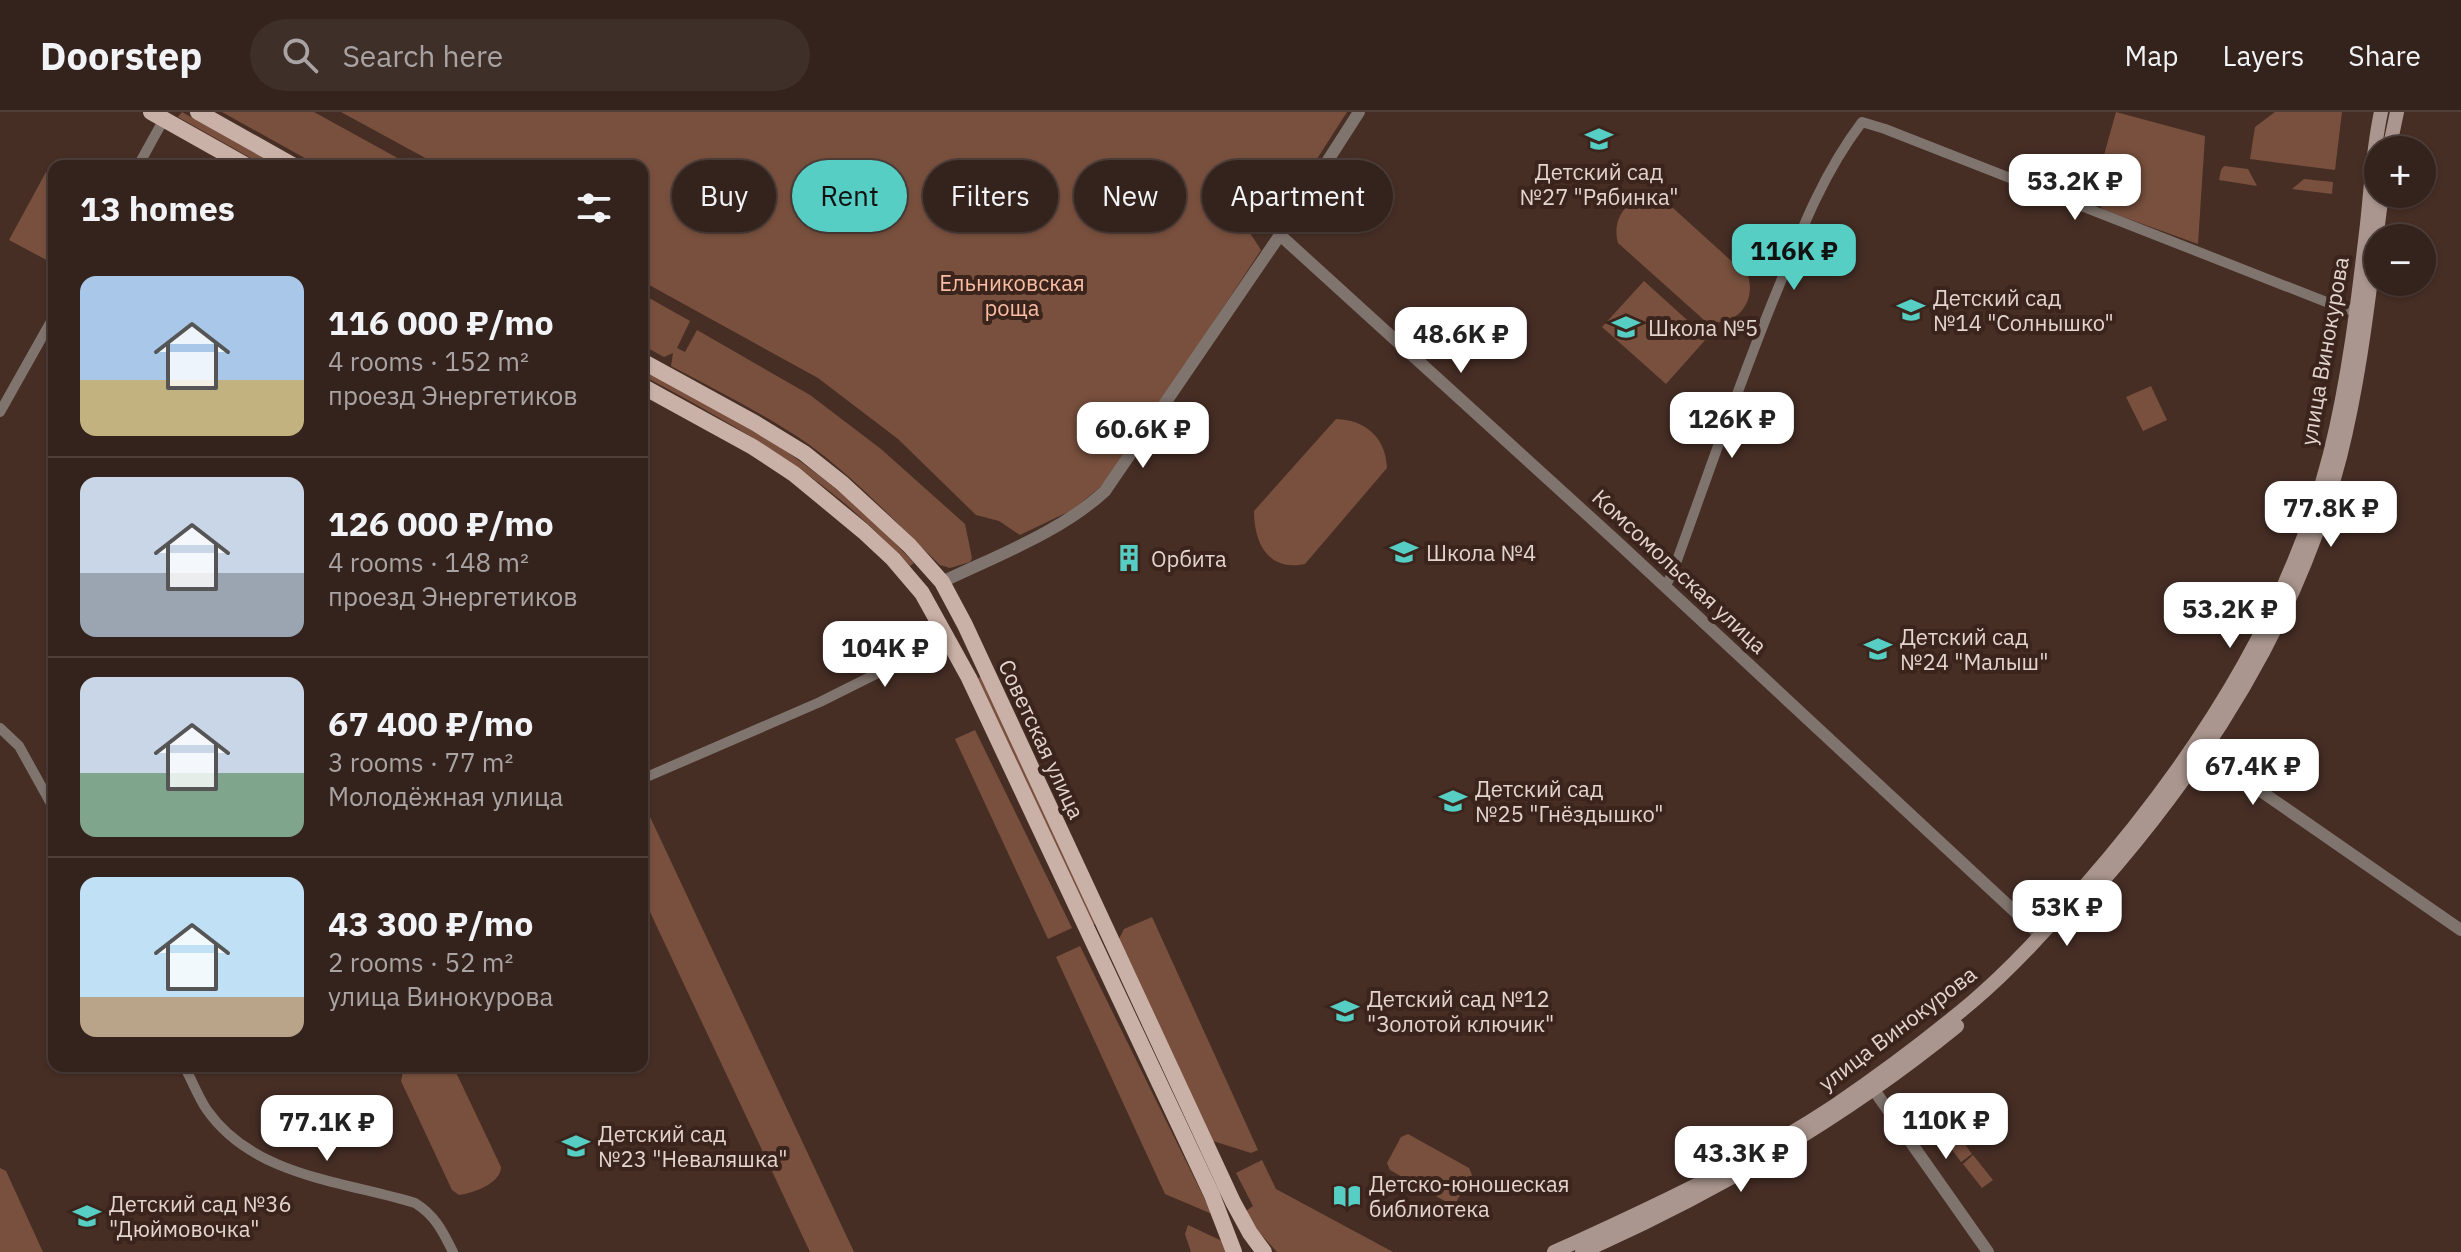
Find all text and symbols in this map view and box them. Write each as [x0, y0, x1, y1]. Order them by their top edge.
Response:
search box [250, 19, 810, 91]
text: Doorstep [40, 31, 202, 80]
icon: search [278, 33, 322, 77]
text: Search here [342, 36, 503, 75]
text: Map [2124, 37, 2178, 74]
text: Layers [2222, 37, 2304, 74]
text: Share [2348, 37, 2421, 74]
school or university icon: Детский сад №27 "Рябинка" [1584, 124, 1614, 154]
map controls [2364, 136, 2436, 296]
button: + [2364, 136, 2436, 208]
pin: 53.2K ₽ [2001, 154, 2149, 222]
place label: Детский сад №27 "Рябинка" [1519, 157, 1679, 211]
chip: Buy [672, 160, 776, 232]
chip: Rent [792, 160, 907, 232]
chip: Filters [923, 160, 1058, 232]
chip: New [1074, 160, 1186, 232]
chip: Apartment [1202, 160, 1393, 232]
text: 53.2K ₽ [2027, 163, 2123, 197]
text: 13 homes [80, 186, 235, 230]
icon: filters [572, 186, 616, 230]
pin: 116K ₽ [1729, 224, 1859, 292]
button: − [2364, 224, 2436, 296]
text: 116K ₽ [1750, 233, 1838, 267]
street label: улица Винокурова [2293, 254, 2355, 447]
park label: Ельниковская роща [939, 268, 1085, 322]
place label: Детский сад №14 "Солнышко" [1933, 283, 2114, 337]
school or university icon: Детский сад №14 "Солнышко" [1896, 295, 1926, 325]
text: 116 000 ₽/mo [328, 300, 554, 344]
pin: 48.6K ₽ [1387, 307, 1535, 375]
icon: home [144, 308, 240, 404]
school or university icon: Школа №5 [1611, 312, 1641, 342]
place label: Школа №5 [1648, 313, 1758, 342]
text: 48.6K ₽ [1413, 316, 1509, 350]
text: 4 rooms · 152 m² [328, 344, 529, 378]
text: проезд Энергетиков [328, 378, 578, 412]
pin: 126K ₽ [1667, 392, 1797, 460]
text: 126K ₽ [1688, 401, 1776, 435]
pin: 60.6K ₽ [1069, 402, 1217, 470]
text: 60.6K ₽ [1095, 411, 1191, 445]
pin: 77.8K ₽ [2257, 481, 2405, 549]
street label: Комсомольская улица [1586, 482, 1774, 660]
text: 77.8K ₽ [2283, 490, 2379, 524]
text: 126 000 ₽/mo [328, 501, 554, 545]
icon: home [144, 509, 240, 605]
school or university icon: Школа №4 [1389, 537, 1419, 567]
place label: Школа №4 [1426, 538, 1536, 567]
building icon: Орбита [1114, 543, 1144, 573]
place label: Орбита [1151, 544, 1227, 573]
text: 4 rooms · 148 m² [328, 545, 529, 579]
text: проезд Энергетиков [328, 579, 578, 613]
pin: 53.2K ₽ [2156, 582, 2304, 650]
text: 53.2K ₽ [2182, 591, 2278, 625]
pin: 104K ₽ [820, 621, 950, 689]
place label: Детский сад №24 "Малыш" [1900, 622, 2048, 676]
text: 104K ₽ [841, 630, 929, 664]
school or university icon: Детский сад №24 "Малыш" [1863, 634, 1893, 664]
street label: Советская улица [992, 655, 1092, 824]
text: 67 400 ₽/mo [328, 701, 533, 745]
icon: home [144, 709, 240, 805]
pin: 67.4K ₽ [2179, 739, 2327, 807]
text: 3 rooms · 77 m² [328, 745, 513, 779]
text: 67.4K ₽ [2205, 748, 2301, 782]
place label: Детский сад №25 "Гнёздышко" [1475, 774, 1664, 828]
text: Молодёжная улица [328, 779, 563, 813]
school or university icon: Детский сад №25 "Гнёздышко" [1438, 786, 1468, 816]
pin: 53K ₽ [2011, 880, 2123, 948]
text: 53K ₽ [2031, 889, 2103, 923]
text: 43 300 ₽/mo [328, 901, 533, 945]
icon: home [144, 909, 240, 1005]
text: 2 rooms · 52 m² [328, 945, 513, 979]
street label: улица Винокурова [1812, 959, 1982, 1097]
text: улица Винокурова [328, 979, 553, 1013]
place label: Детский сад №12 "Золотой ключик" [1367, 984, 1554, 1038]
school or university icon: Детский сад №12 "Золотой ключик" [1330, 996, 1360, 1026]
pin: 110K ₽ [1881, 1093, 2011, 1161]
pin: 77.1K ₽ [253, 1095, 401, 1163]
text: 110K ₽ [1902, 1102, 1990, 1136]
text: 77.1K ₽ [279, 1104, 375, 1138]
place label: Детский сад №23 "Неваляшка" [598, 1119, 787, 1173]
pin: 43.3K ₽ [1667, 1126, 1815, 1194]
school or university icon: Детский сад №23 "Неваляшка" [561, 1131, 591, 1161]
text: 43.3K ₽ [1693, 1135, 1789, 1169]
place label: Детско-юношеская библиотека [1369, 1169, 1569, 1223]
library icon: Детско-юношеская библиотека [1332, 1181, 1362, 1211]
place label: Детский сад №36 "Дюймовочка" [109, 1189, 292, 1243]
school or university icon: Детский сад №36 "Дюймовочка" [72, 1201, 102, 1231]

